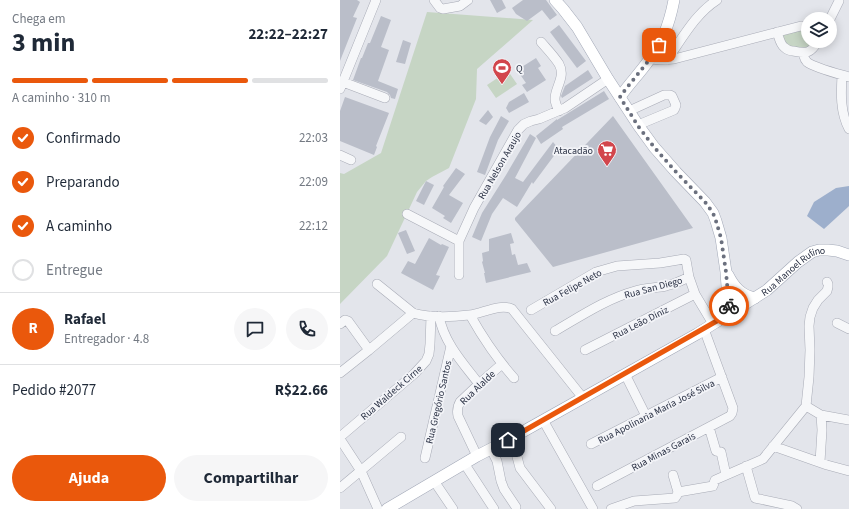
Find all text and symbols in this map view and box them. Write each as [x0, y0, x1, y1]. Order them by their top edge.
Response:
text: Chega em [12, 10, 66, 28]
map controls [801, 12, 837, 48]
button: layers [801, 12, 837, 48]
text: 3 min [12, 24, 75, 61]
text: 22:22–22:27 [248, 24, 328, 45]
pin [642, 28, 676, 62]
icon: bag [648, 34, 670, 56]
sports icon: Q [491, 57, 513, 85]
place label: Q [516, 62, 523, 76]
text: A caminho · 310 m [12, 89, 110, 107]
icon: check [12, 127, 34, 149]
text: Confirmado [46, 128, 121, 149]
text: 22:03 [299, 129, 328, 147]
street label: Rua Nelson Araujo [475, 129, 525, 202]
supermarket icon: Atacadão [596, 139, 618, 167]
place label: Atacadão [554, 144, 593, 158]
icon: check [12, 171, 34, 193]
text: Preparando [46, 172, 120, 193]
text: 22:09 [299, 173, 328, 191]
icon: check [12, 215, 34, 237]
text: A caminho [46, 216, 112, 237]
text: 22:12 [299, 217, 328, 235]
street label: Rua Manoel Rufino [759, 244, 825, 300]
text: Entregue [46, 260, 103, 281]
street label: Rua Felipe Neto [540, 266, 605, 310]
street label: Rua San Diego [623, 273, 684, 302]
courier [709, 286, 749, 326]
icon: bike [718, 295, 740, 317]
street label: Rua Leão Diniz [610, 303, 671, 343]
button: chat [234, 308, 276, 350]
button: phone [286, 308, 328, 350]
text: Rafael [64, 309, 106, 330]
text: R [28, 318, 38, 339]
text: Entregador · 4.8 [64, 330, 149, 348]
street label: Rua Gregório Santos [423, 359, 455, 445]
street label: Rua Waldeck Cirne [358, 362, 426, 423]
street label: Rua Alalde [457, 367, 499, 408]
street label: Rua Apolinaria Maria José Silva [596, 376, 717, 448]
text: Pedido #2077 [12, 380, 96, 401]
text: R$22.66 [275, 380, 328, 401]
pin [491, 423, 525, 457]
icon: home [497, 429, 519, 451]
street label: Rua Minas Garais [629, 429, 698, 475]
button: Ajuda [12, 455, 166, 501]
button: Compartilhar [174, 455, 328, 501]

